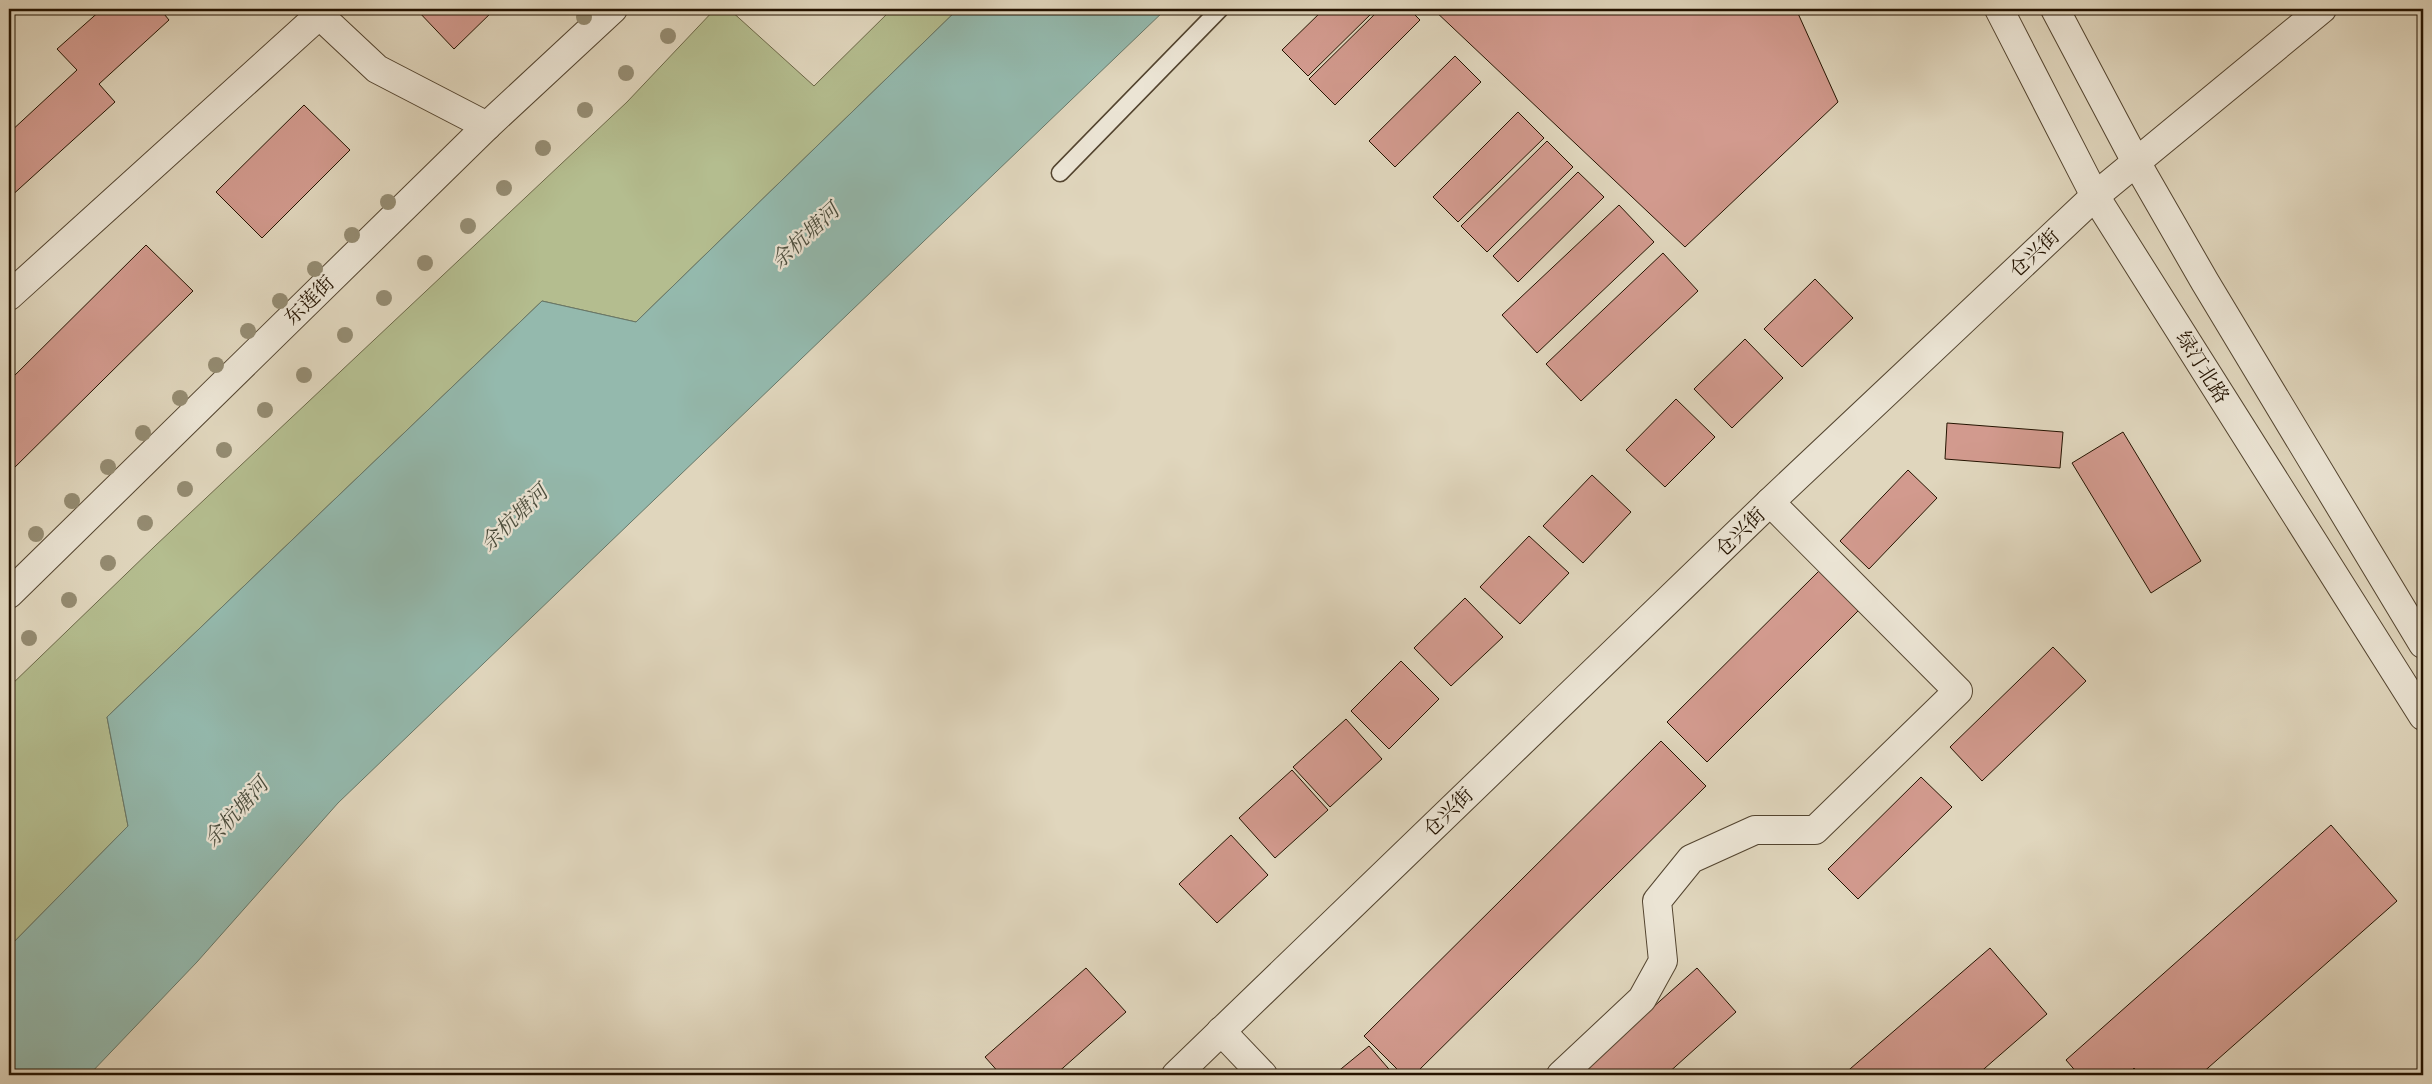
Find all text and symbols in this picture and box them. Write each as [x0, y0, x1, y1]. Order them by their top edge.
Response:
water label: 余杭塘河 [765, 194, 848, 274]
street label: 仓兴街 [2003, 223, 2065, 283]
street label: 东莲街 [278, 270, 340, 330]
street label: 绿汀北路 [2171, 326, 2235, 408]
water label: 余杭塘河 [474, 476, 556, 557]
street label: 仓兴街 [1709, 502, 1771, 562]
water label: 余杭塘河 [197, 768, 276, 852]
street label: 仓兴街 [1417, 782, 1479, 842]

